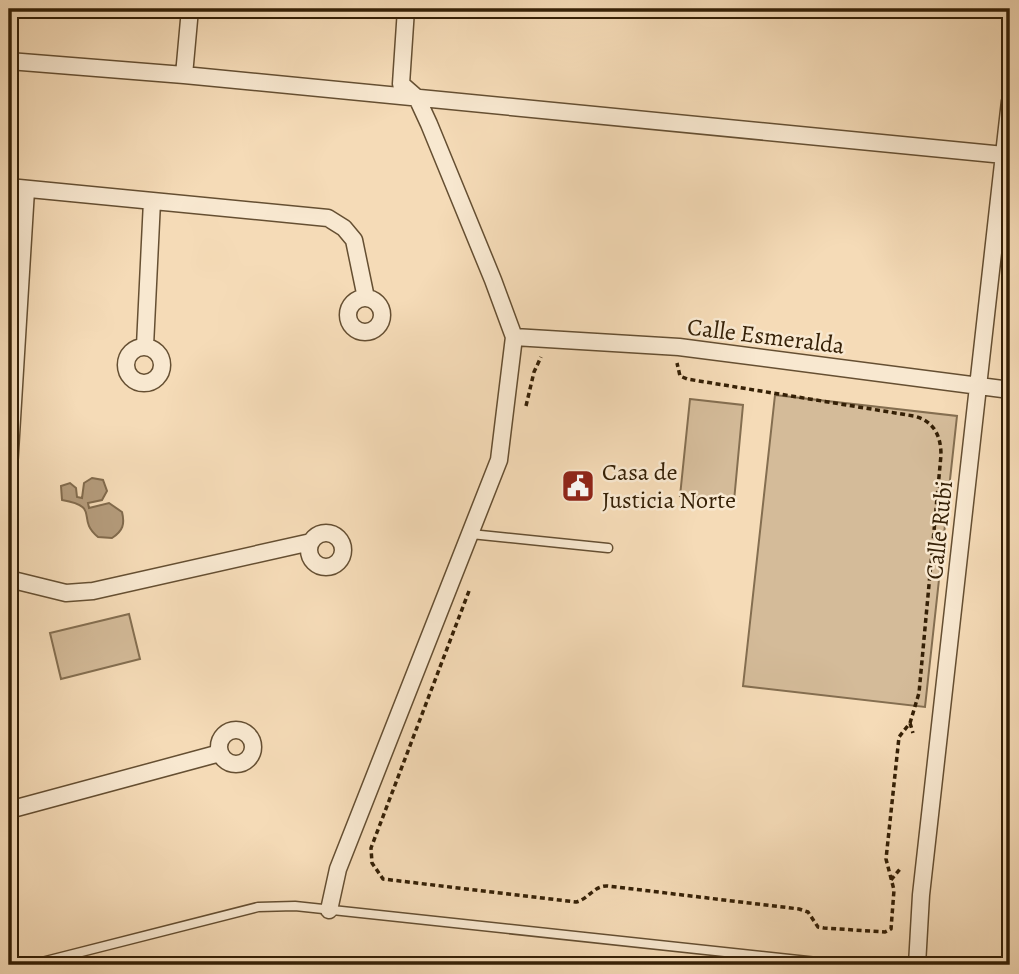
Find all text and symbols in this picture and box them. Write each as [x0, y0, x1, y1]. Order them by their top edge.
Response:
street label: Calle Esmeralda [686, 310, 847, 362]
place label: Casa de Justicia Norte [602, 456, 736, 516]
public building icon: Casa de Justicia Norte [559, 467, 597, 505]
street label: Calle Rubi [918, 479, 960, 581]

